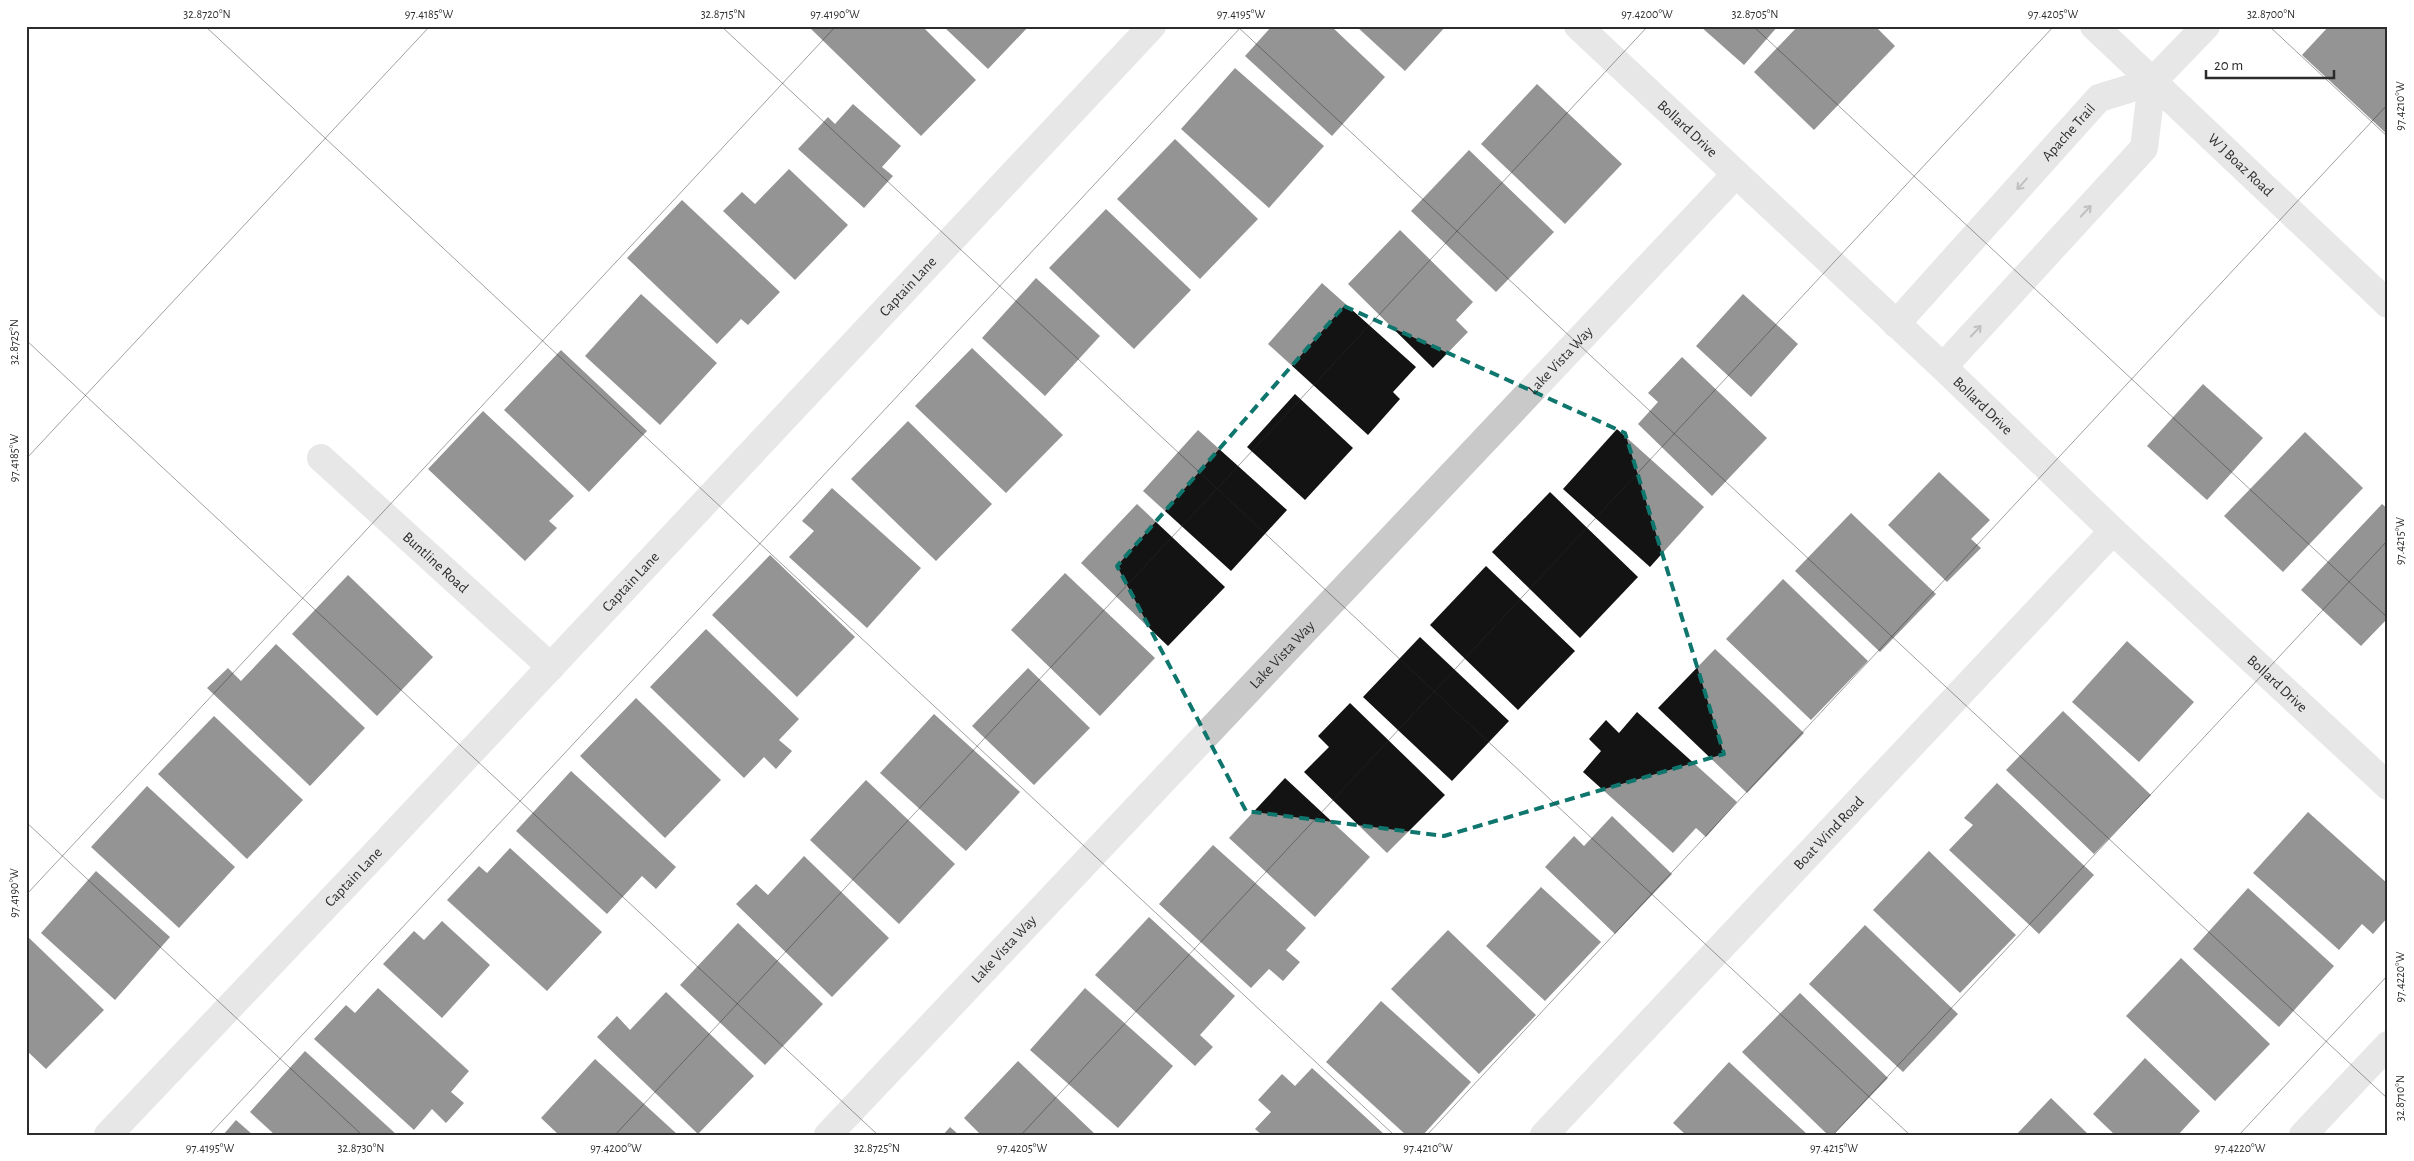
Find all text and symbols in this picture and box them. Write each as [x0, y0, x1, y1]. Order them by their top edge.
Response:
text: 32.8720°N [183, 8, 231, 20]
text: 97.4185°W [405, 8, 453, 20]
text: 32.8715°N [701, 8, 745, 20]
text: 97.4190°W [810, 8, 860, 20]
text: 97.4195°W [1217, 8, 1265, 20]
text: 97.4200°W [1621, 8, 1673, 20]
text: 32.8705°N [1732, 8, 1778, 20]
text: 97.4205°W [2028, 8, 2078, 20]
text: 32.8700°N [2247, 8, 2295, 20]
scale bar [2206, 48, 2334, 80]
text: 20 m [2214, 58, 2243, 73]
text: 97.4210°W [2394, 81, 2406, 131]
street label: Bollard Drive [1654, 97, 1720, 160]
street label: Apache Trail [2039, 101, 2098, 164]
street label: W J Boaz Road [2205, 131, 2276, 200]
one-way arrow [2016, 178, 2028, 191]
one-way arrow [2080, 205, 2092, 218]
street label: Captain Lane [877, 254, 939, 319]
text: 32.8725°N [8, 319, 20, 365]
street label: Lake Vista Way [1525, 323, 1596, 397]
one-way arrow [1970, 324, 1982, 337]
street label: Bollard Drive [1950, 374, 2015, 438]
text: 97.4185°W [8, 434, 20, 482]
text: 97.4215°W [2394, 517, 2406, 565]
street label: Buntline Road [400, 529, 471, 596]
street label: Captain Lane [600, 549, 662, 615]
street label: Lake Vista Way [1247, 618, 1318, 692]
street label: Bollard Drive [2244, 653, 2310, 715]
street label: Boat Wind Road [1791, 794, 1867, 873]
street label: Captain Lane [322, 845, 385, 910]
text: 97.4190°W [8, 868, 20, 918]
street label: Lake Vista Way [969, 912, 1040, 986]
text: 97.4220°W [2394, 951, 2406, 1002]
text: 32.8710°N [2394, 1075, 2406, 1121]
text: 97.4195°W [186, 1142, 234, 1154]
text: 32.8730°N [338, 1142, 384, 1154]
text: 97.4200°W [590, 1142, 642, 1154]
text: 32.8725°N [854, 1142, 900, 1154]
text: 97.4205°W [997, 1142, 1047, 1154]
text: 97.4210°W [1403, 1142, 1453, 1154]
text: 97.4215°W [1810, 1142, 1858, 1154]
text: 97.4220°W [2215, 1142, 2266, 1154]

